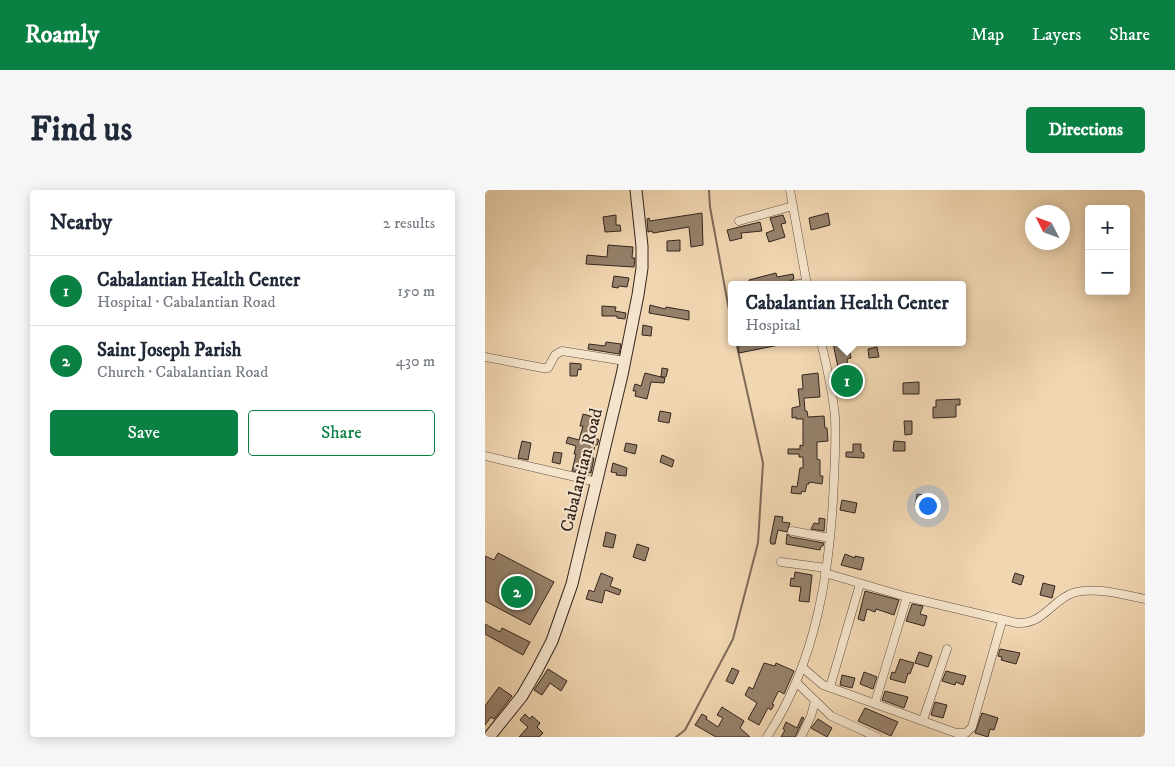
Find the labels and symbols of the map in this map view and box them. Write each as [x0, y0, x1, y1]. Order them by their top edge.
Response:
north arrow [1025, 205, 1070, 250]
pin: 1 [831, 362, 863, 400]
street label: Cabalantian Road [556, 406, 608, 534]
your location [915, 493, 941, 519]
pin: 2 [501, 573, 533, 611]

